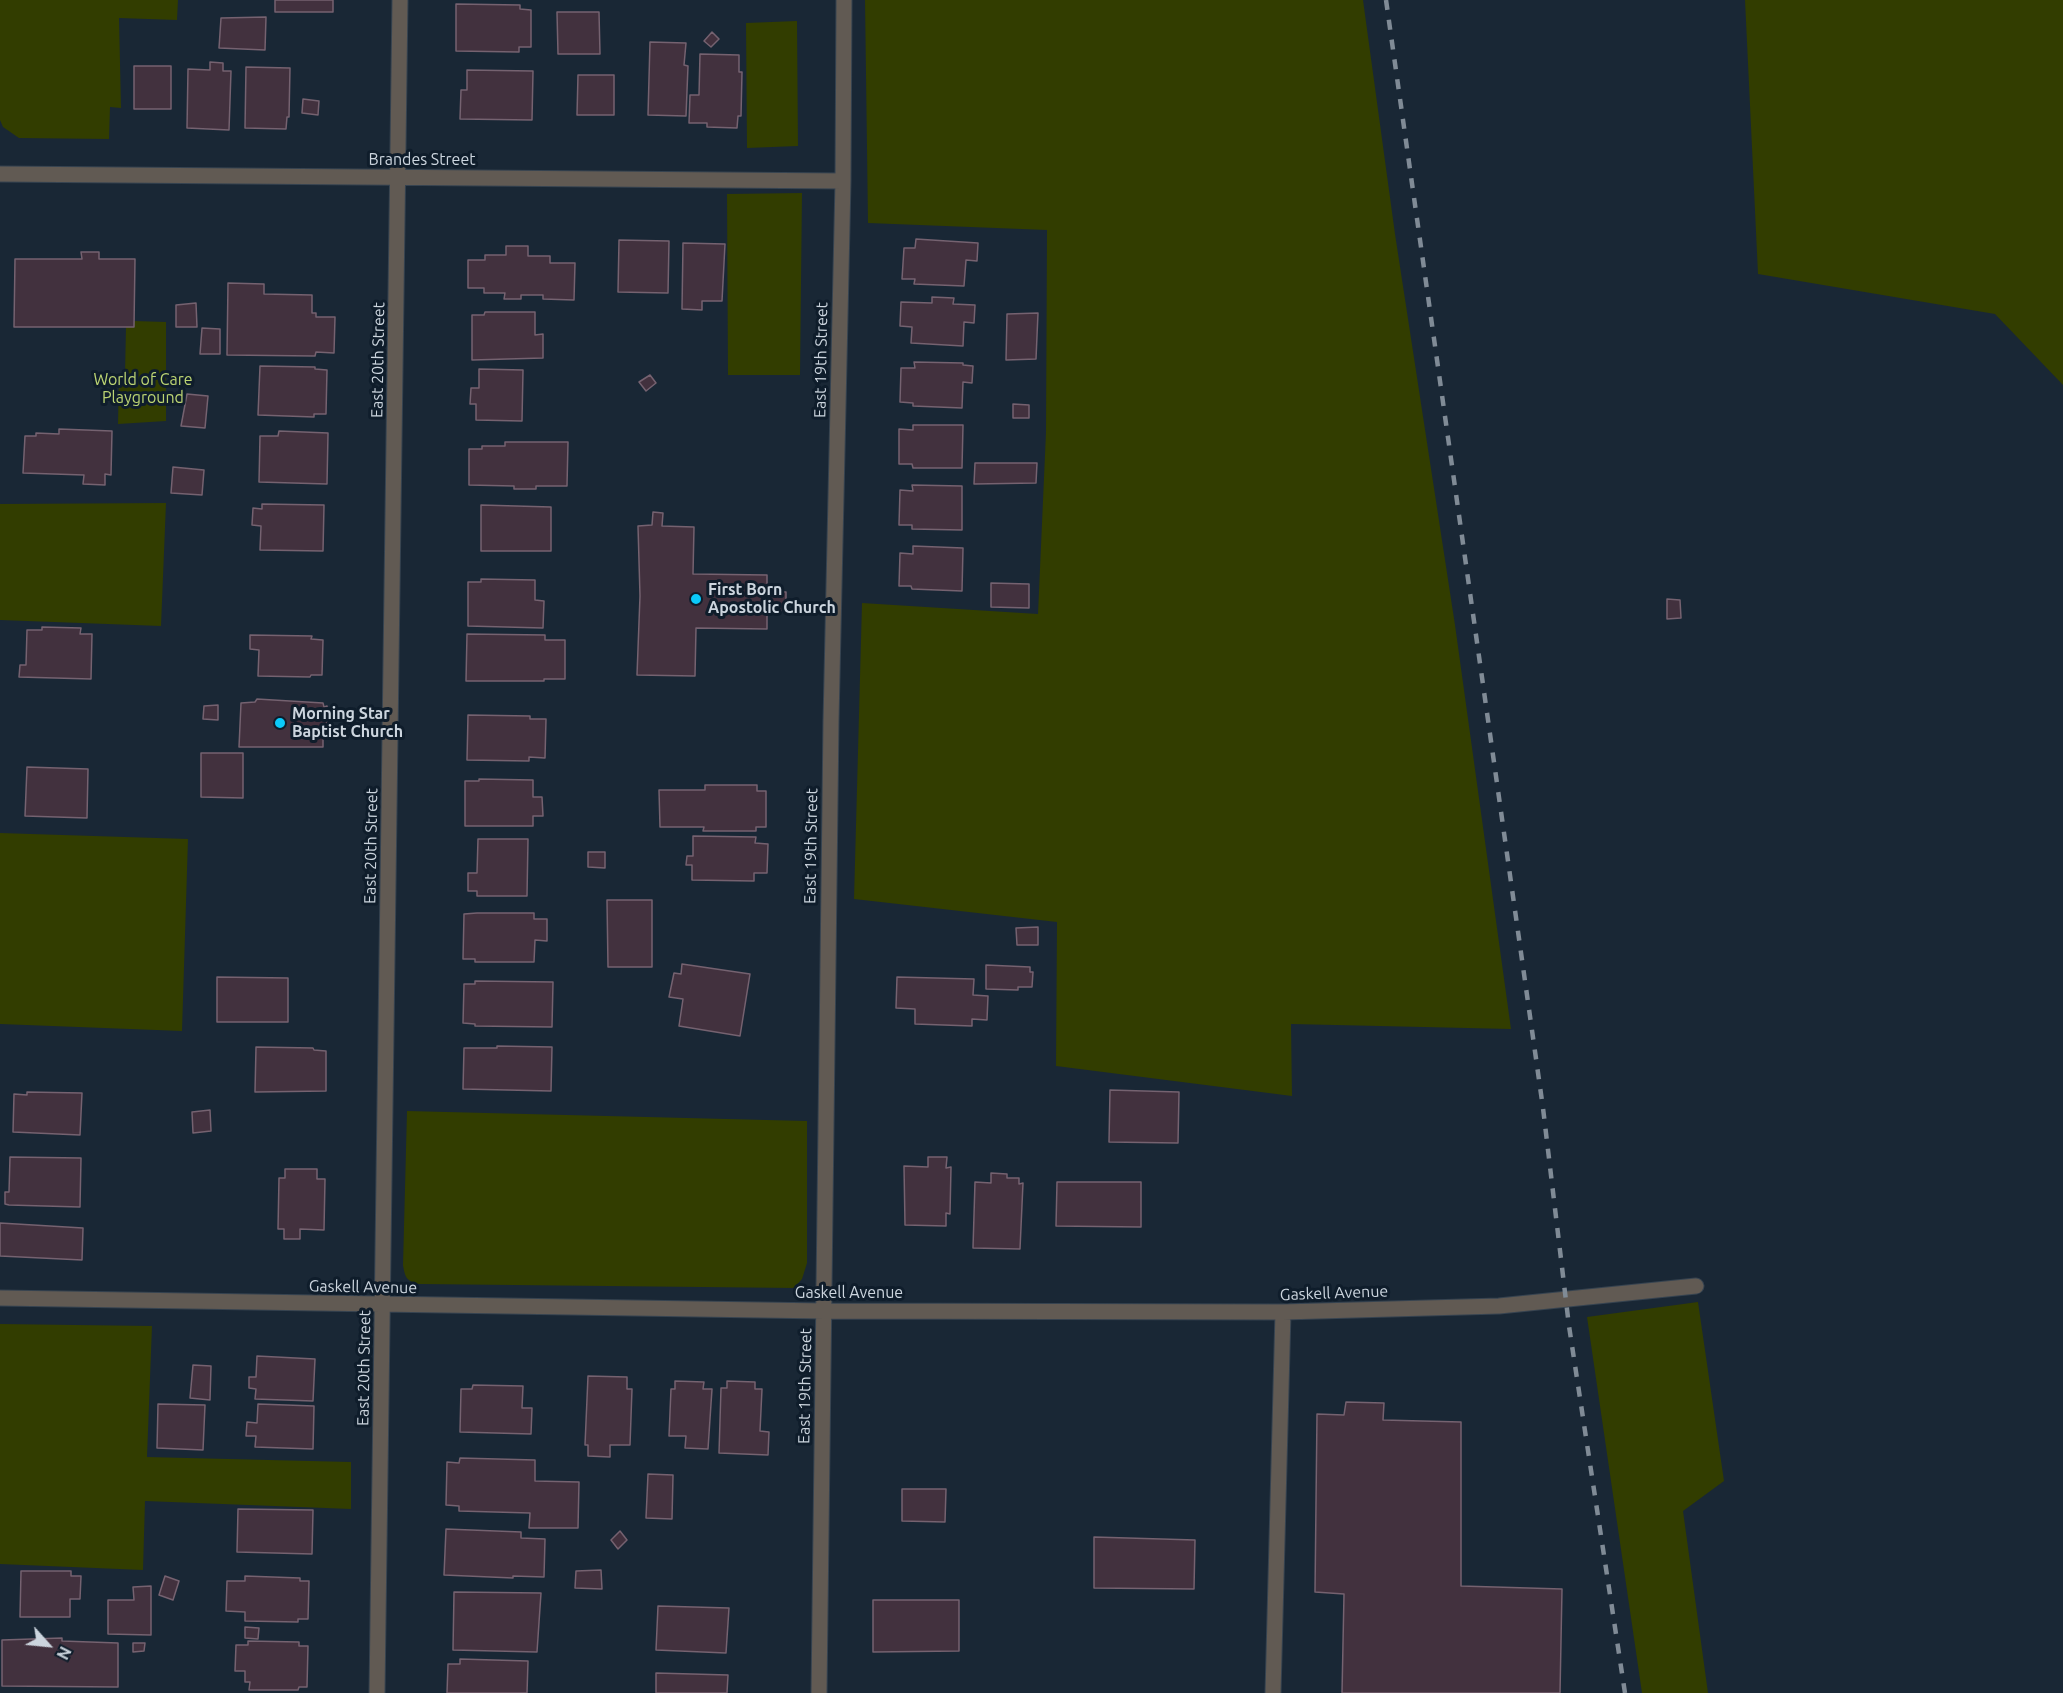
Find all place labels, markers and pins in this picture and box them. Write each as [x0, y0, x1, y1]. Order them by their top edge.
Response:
place label: First Born Apostolic Church [708, 580, 836, 618]
marker: First Born Apostolic Church [689, 592, 703, 606]
place label: Morning Star Baptist Church [292, 704, 403, 742]
marker: Morning Star Baptist Church [273, 716, 287, 730]

